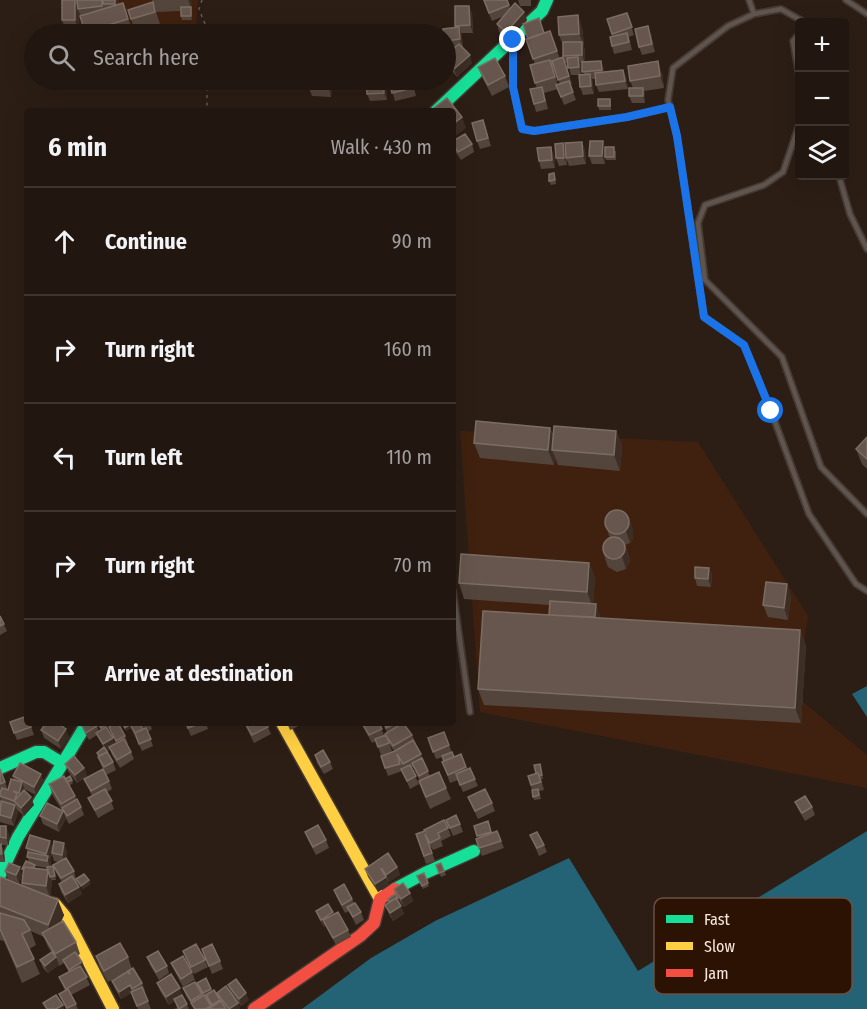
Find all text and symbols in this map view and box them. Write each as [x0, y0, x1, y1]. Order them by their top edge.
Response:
map controls [795, 18, 849, 180]
button: + [795, 18, 849, 72]
search box [24, 24, 456, 90]
route end [499, 26, 525, 52]
icon: search [45, 41, 78, 74]
text: Search here [93, 44, 199, 71]
button: − [795, 72, 849, 126]
button: layers [795, 126, 849, 180]
text: 6 min [48, 132, 107, 163]
text: Walk · 430 m [331, 135, 432, 159]
icon: ahead [48, 225, 81, 258]
text: Continue [105, 228, 187, 255]
text: 90 m [392, 229, 432, 253]
icon: right [48, 333, 81, 366]
text: Turn right [105, 336, 194, 363]
text: 160 m [384, 337, 432, 361]
route start [757, 397, 783, 423]
icon: left [48, 441, 81, 474]
text: Turn left [105, 444, 183, 471]
text: 110 m [386, 445, 432, 469]
icon: right [48, 549, 81, 582]
text: Turn right [105, 552, 194, 579]
text: 70 m [394, 553, 432, 577]
icon: arrive [48, 657, 81, 690]
text: Arrive at destination [105, 660, 293, 687]
legend [654, 898, 852, 994]
text: Fast [704, 910, 731, 929]
text: Slow [704, 937, 735, 956]
text: Jam [704, 964, 729, 983]

